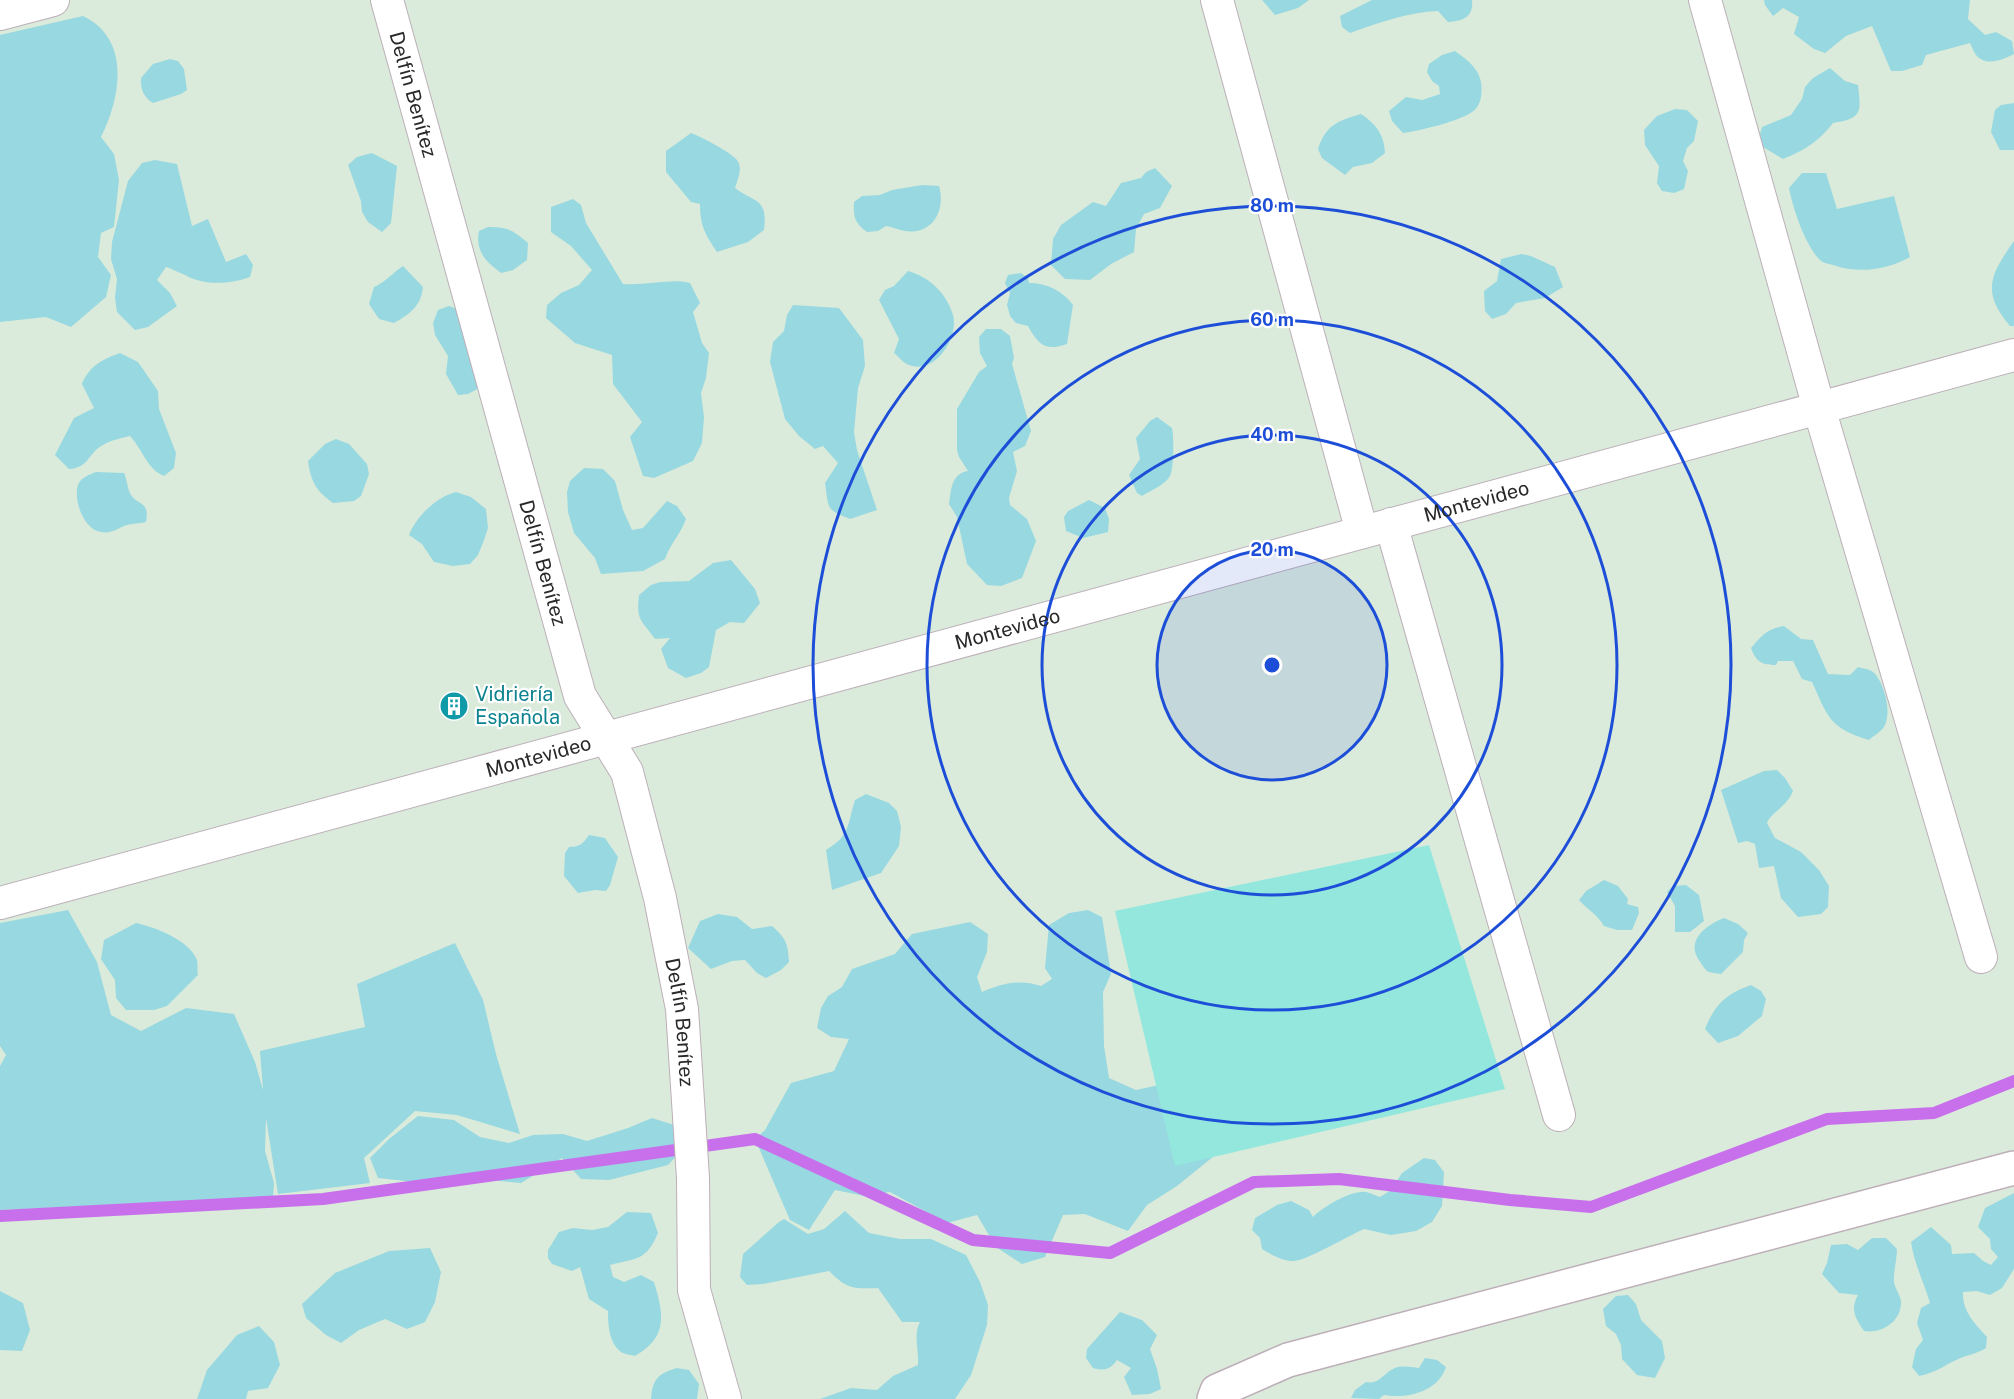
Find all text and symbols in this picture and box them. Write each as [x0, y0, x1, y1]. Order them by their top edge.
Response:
street label: Delfín Benítez [384, 29, 442, 160]
text: 80 m [1250, 195, 1294, 216]
text: 60 m [1250, 309, 1294, 330]
text: 40 m [1250, 424, 1294, 445]
street label: Montevideo [1421, 476, 1532, 527]
street label: Delfín Benítez [514, 497, 572, 628]
text: 20 m [1250, 539, 1294, 560]
street label: Montevideo [952, 603, 1063, 655]
centre of rings [1262, 655, 1282, 675]
place label: Vidriería Española [475, 682, 560, 729]
building icon: Vidriería Española [438, 690, 470, 722]
street label: Montevideo [483, 731, 594, 782]
street label: Delfín Benítez [660, 956, 699, 1087]

